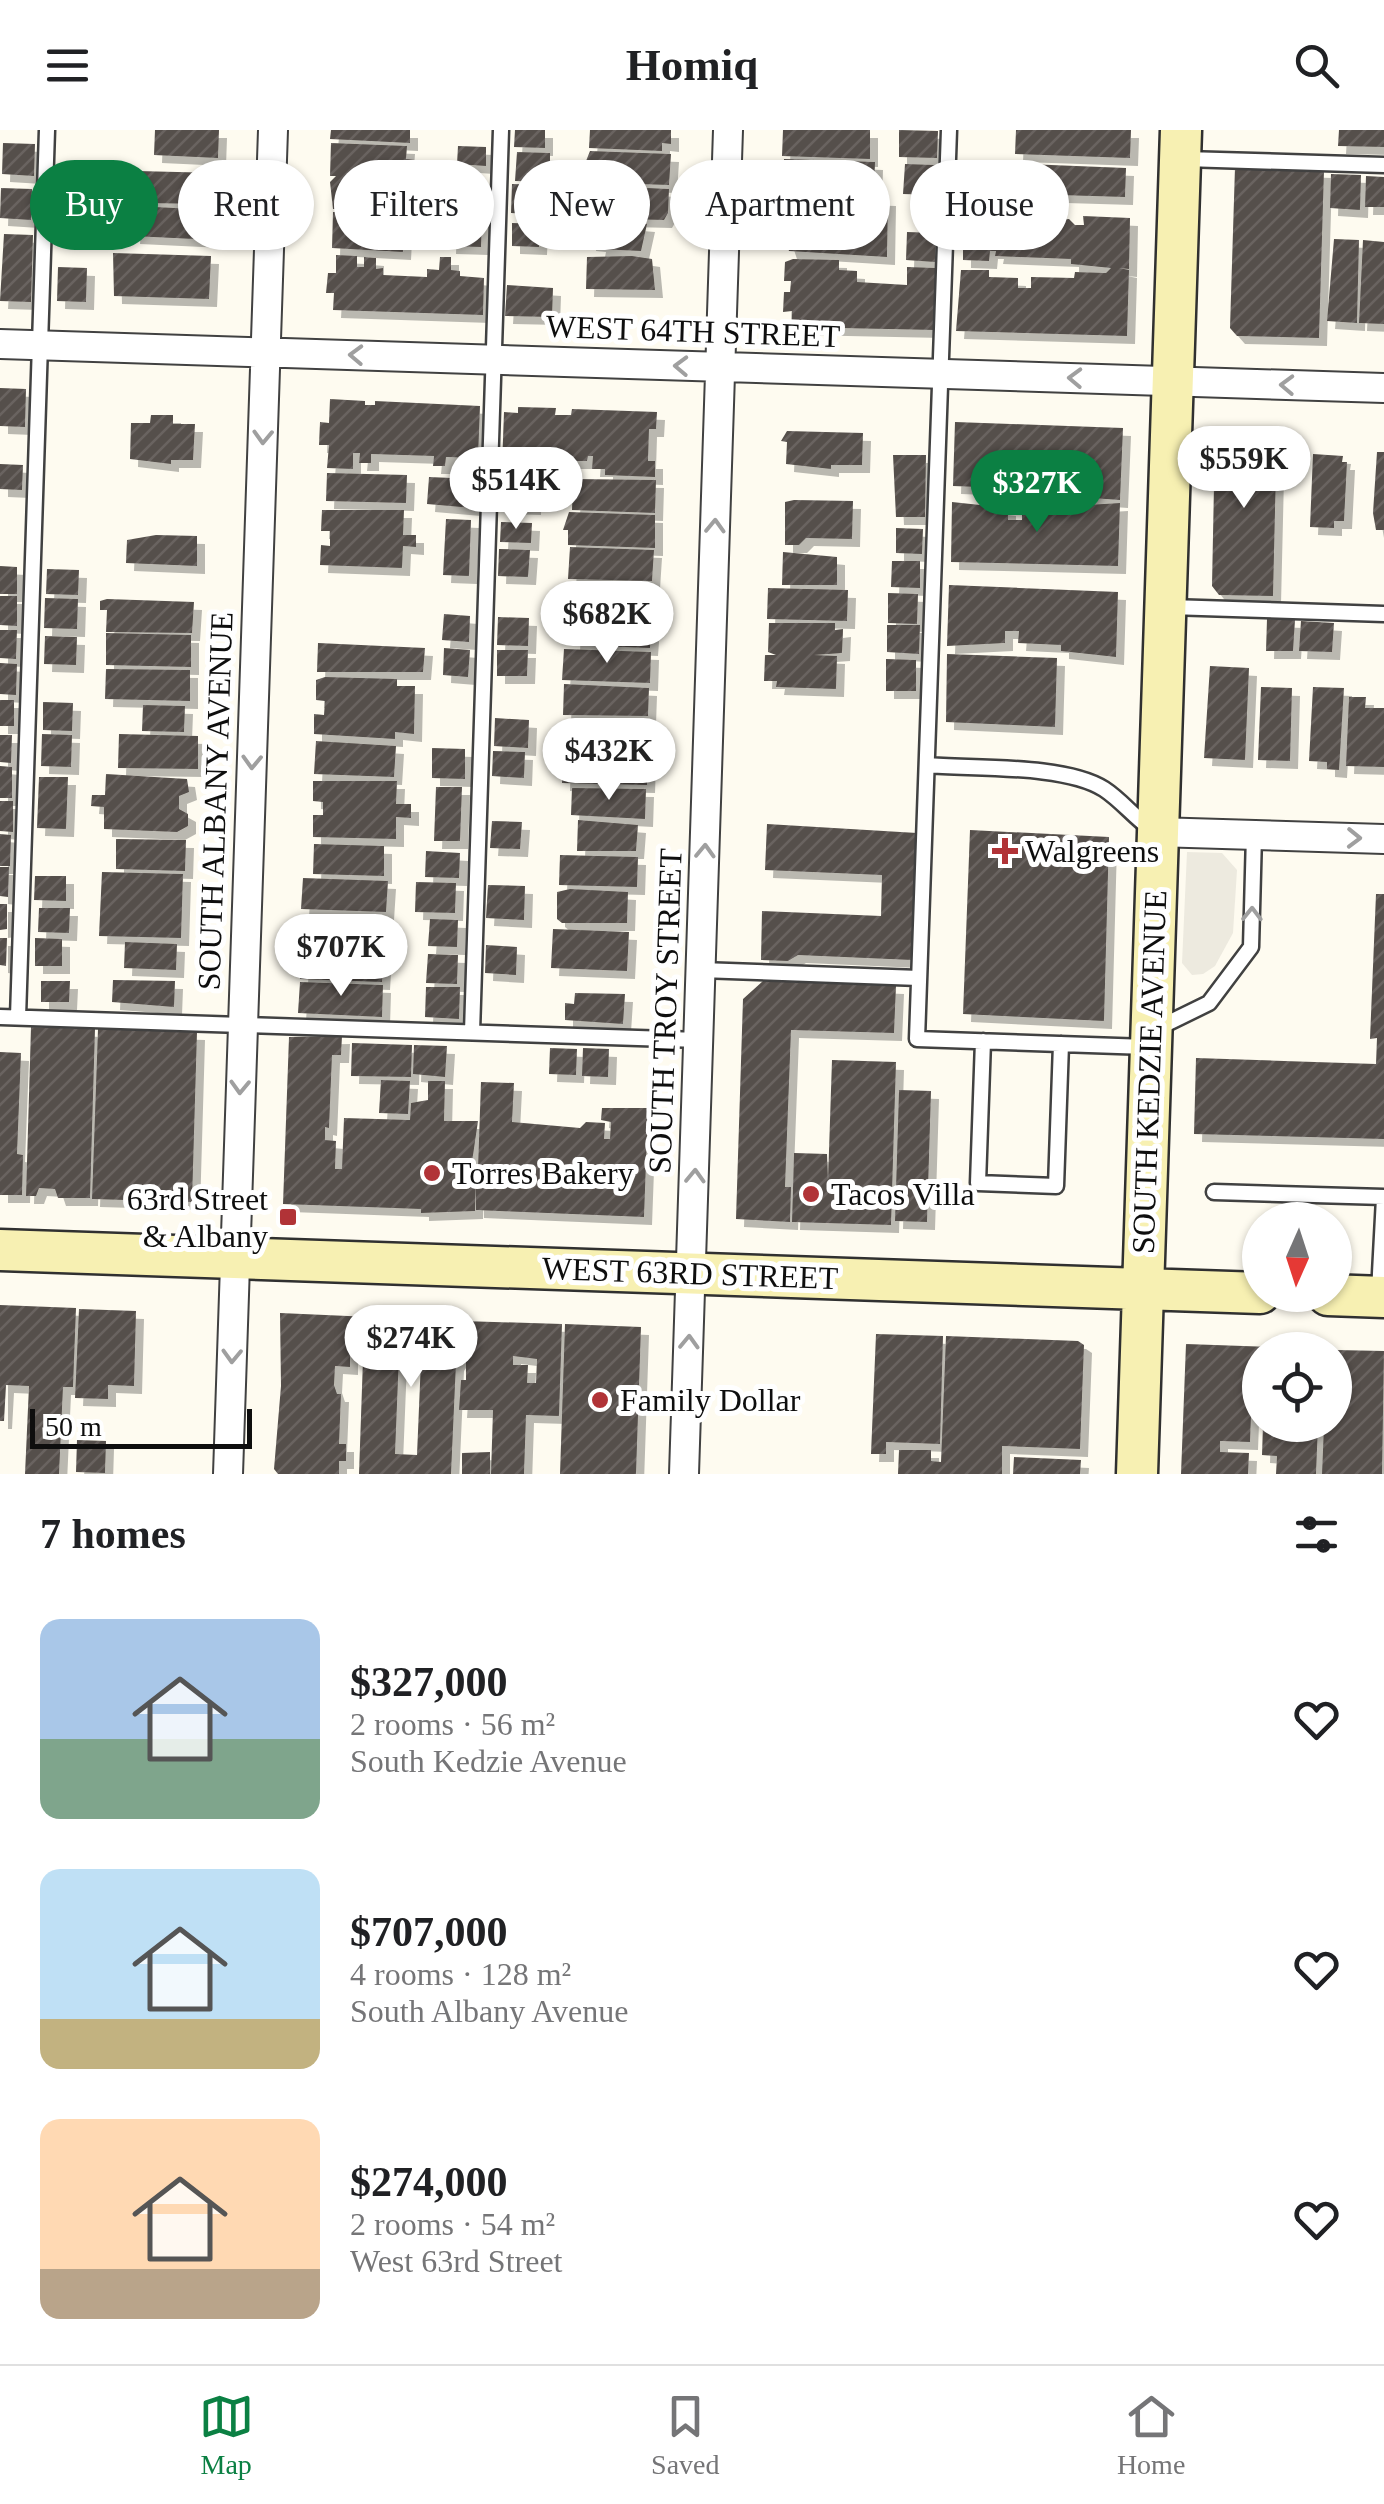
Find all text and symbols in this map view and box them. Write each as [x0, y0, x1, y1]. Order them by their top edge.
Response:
icon: menu [40, 38, 95, 93]
icon: search [1289, 38, 1344, 93]
text: Homiq [626, 40, 758, 90]
chip: Buy [30, 160, 158, 250]
chip: Rent [178, 160, 314, 250]
chip: Filters [334, 160, 494, 250]
chip: New [514, 160, 650, 250]
chip: Apartment [670, 160, 890, 250]
chip: House [910, 160, 1069, 250]
street label: WEST 64TH STREET [545, 308, 841, 354]
one-way arrow [347, 345, 363, 366]
one-way arrow [672, 355, 688, 376]
one-way arrow [1067, 368, 1083, 389]
one-way arrow [1278, 374, 1294, 395]
pin: $559K [1174, 426, 1314, 511]
one-way arrow [252, 430, 273, 446]
text: $559K [1200, 440, 1288, 476]
pin: $514K [446, 447, 586, 532]
pin: $327K [967, 450, 1107, 535]
text: $514K [472, 461, 560, 497]
text: $327K [993, 464, 1081, 500]
one-way arrow [705, 518, 726, 534]
pin: $682K [537, 581, 677, 666]
text: $682K [563, 595, 651, 631]
street label: SOUTH ALBANY AVENUE [190, 611, 240, 991]
pin: $432K [539, 718, 679, 803]
text: $432K [565, 732, 653, 768]
one-way arrow [241, 755, 262, 771]
one-way arrow [1347, 827, 1363, 848]
place label: Walgreens [1025, 833, 1159, 869]
marker: Walgreens [994, 840, 1016, 862]
one-way arrow [694, 842, 715, 858]
street label: SOUTH TROY STREET [641, 847, 689, 1174]
street label: SOUTH KEDZIE AVENUE [1125, 890, 1173, 1254]
one-way arrow [1241, 906, 1263, 922]
pin: $707K [271, 914, 411, 999]
text: $707K [297, 928, 385, 964]
one-way arrow [230, 1079, 251, 1095]
place label: Torres Bakery [452, 1155, 634, 1191]
marker: Torres Bakery [421, 1162, 443, 1184]
one-way arrow [684, 1167, 705, 1183]
place label: Tacos Villa [831, 1176, 975, 1212]
place label: 63rd Street & Albany [127, 1181, 268, 1254]
marker: Tacos Villa [800, 1183, 822, 1205]
north arrow [1242, 1202, 1352, 1312]
map controls [1242, 1202, 1352, 1442]
marker: 63rd Street & Albany [277, 1206, 299, 1228]
street label: WEST 63RD STREET [541, 1250, 839, 1296]
pin: $274K [341, 1305, 481, 1390]
text: $274K [367, 1319, 455, 1355]
button: locate [1242, 1332, 1352, 1442]
one-way arrow [678, 1333, 699, 1349]
one-way arrow [221, 1348, 242, 1364]
place label: Family Dollar [620, 1382, 801, 1418]
marker: Family Dollar [589, 1389, 611, 1411]
scale bar [30, 1404, 252, 1448]
text: 50 m [45, 1411, 102, 1442]
icon: filters [1289, 1507, 1344, 1562]
text: 7 homes [40, 1511, 186, 1557]
icon: home [120, 1659, 240, 1779]
text: $327,000 [350, 1659, 508, 1705]
icon: heart [1289, 1692, 1344, 1747]
text: 2 rooms · 56 m² [350, 1706, 555, 1742]
text: South Kedzie Avenue [350, 1743, 627, 1779]
icon: home [120, 1909, 240, 2029]
text: $707,000 [350, 1909, 508, 1955]
icon: heart [1289, 1942, 1344, 1997]
text: 4 rooms · 128 m² [350, 1956, 571, 1992]
text: South Albany Avenue [350, 1993, 629, 2029]
icon: home [120, 2159, 240, 2279]
text: $274,000 [350, 2159, 508, 2205]
icon: heart [1289, 2192, 1344, 2247]
text: 2 rooms · 54 m² [350, 2206, 555, 2242]
text: West 63rd Street [350, 2243, 562, 2279]
tab: Map [199, 2389, 254, 2481]
tab: Saved [651, 2389, 720, 2481]
tab: Home [1117, 2389, 1185, 2481]

